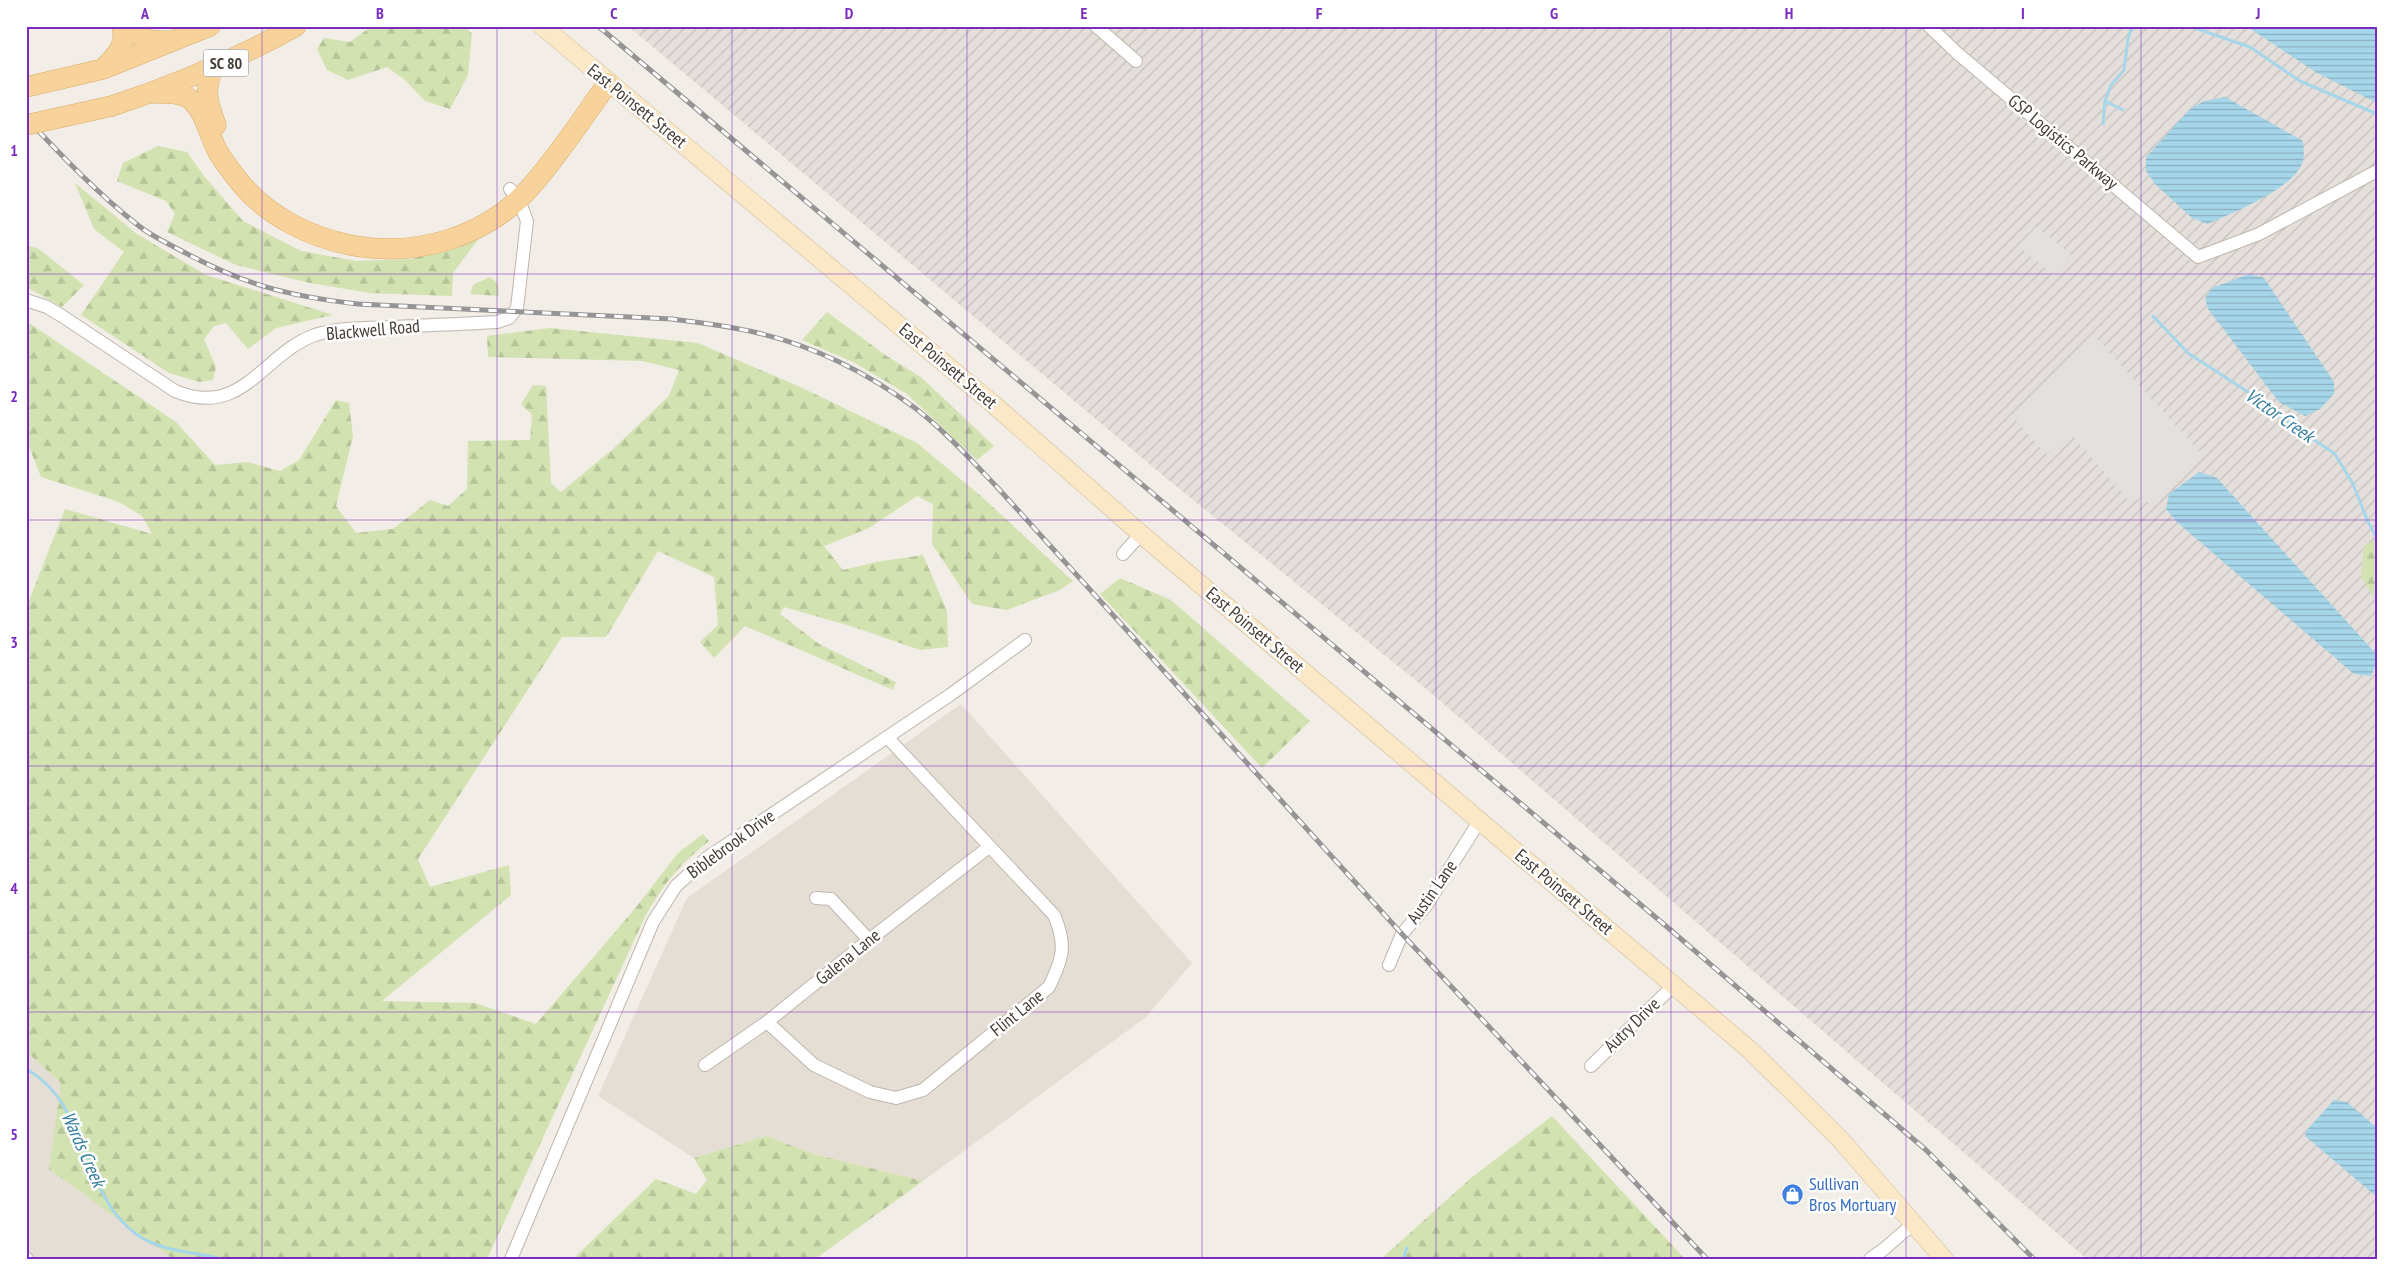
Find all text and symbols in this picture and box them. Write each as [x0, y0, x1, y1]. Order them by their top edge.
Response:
text: A [140, 3, 150, 23]
text: B [376, 3, 384, 23]
text: C [610, 3, 618, 23]
text: D [845, 3, 854, 23]
text: E [1081, 3, 1088, 23]
text: F [1316, 3, 1323, 23]
text: G [1550, 3, 1558, 23]
text: H [1785, 3, 1793, 23]
text: I [2021, 3, 2025, 23]
text: J [2255, 3, 2260, 23]
road number: SC 80 [204, 49, 248, 76]
street label: East Poinsett Street [583, 58, 692, 153]
street label: GSP Logistics Parkway [2004, 89, 2123, 194]
text: 1 [10, 140, 18, 160]
street label: Blackwell Road [325, 314, 421, 345]
street label: East Poinsett Street [894, 318, 1002, 413]
water label: Victor Creek [2241, 383, 2321, 449]
text: 2 [10, 386, 18, 406]
street label: East Poinsett Street [1201, 582, 1309, 677]
text: 3 [10, 632, 18, 652]
street label: Biblebrook Drive [682, 804, 779, 883]
street label: East Poinsett Street [1510, 844, 1618, 939]
street label: Austin Lane [1401, 855, 1462, 928]
text: 4 [10, 878, 18, 898]
street label: Galena Lane [811, 924, 885, 990]
street label: Flint Lane [985, 984, 1048, 1041]
street label: Autry Drive [1599, 992, 1664, 1057]
water label: Wards Creek [57, 1107, 112, 1193]
text: 5 [10, 1124, 18, 1144]
place label: Sullivan Bros Mortuary [1809, 1172, 1897, 1216]
shop icon: Sullivan Bros Mortuary [1781, 1182, 1805, 1206]

